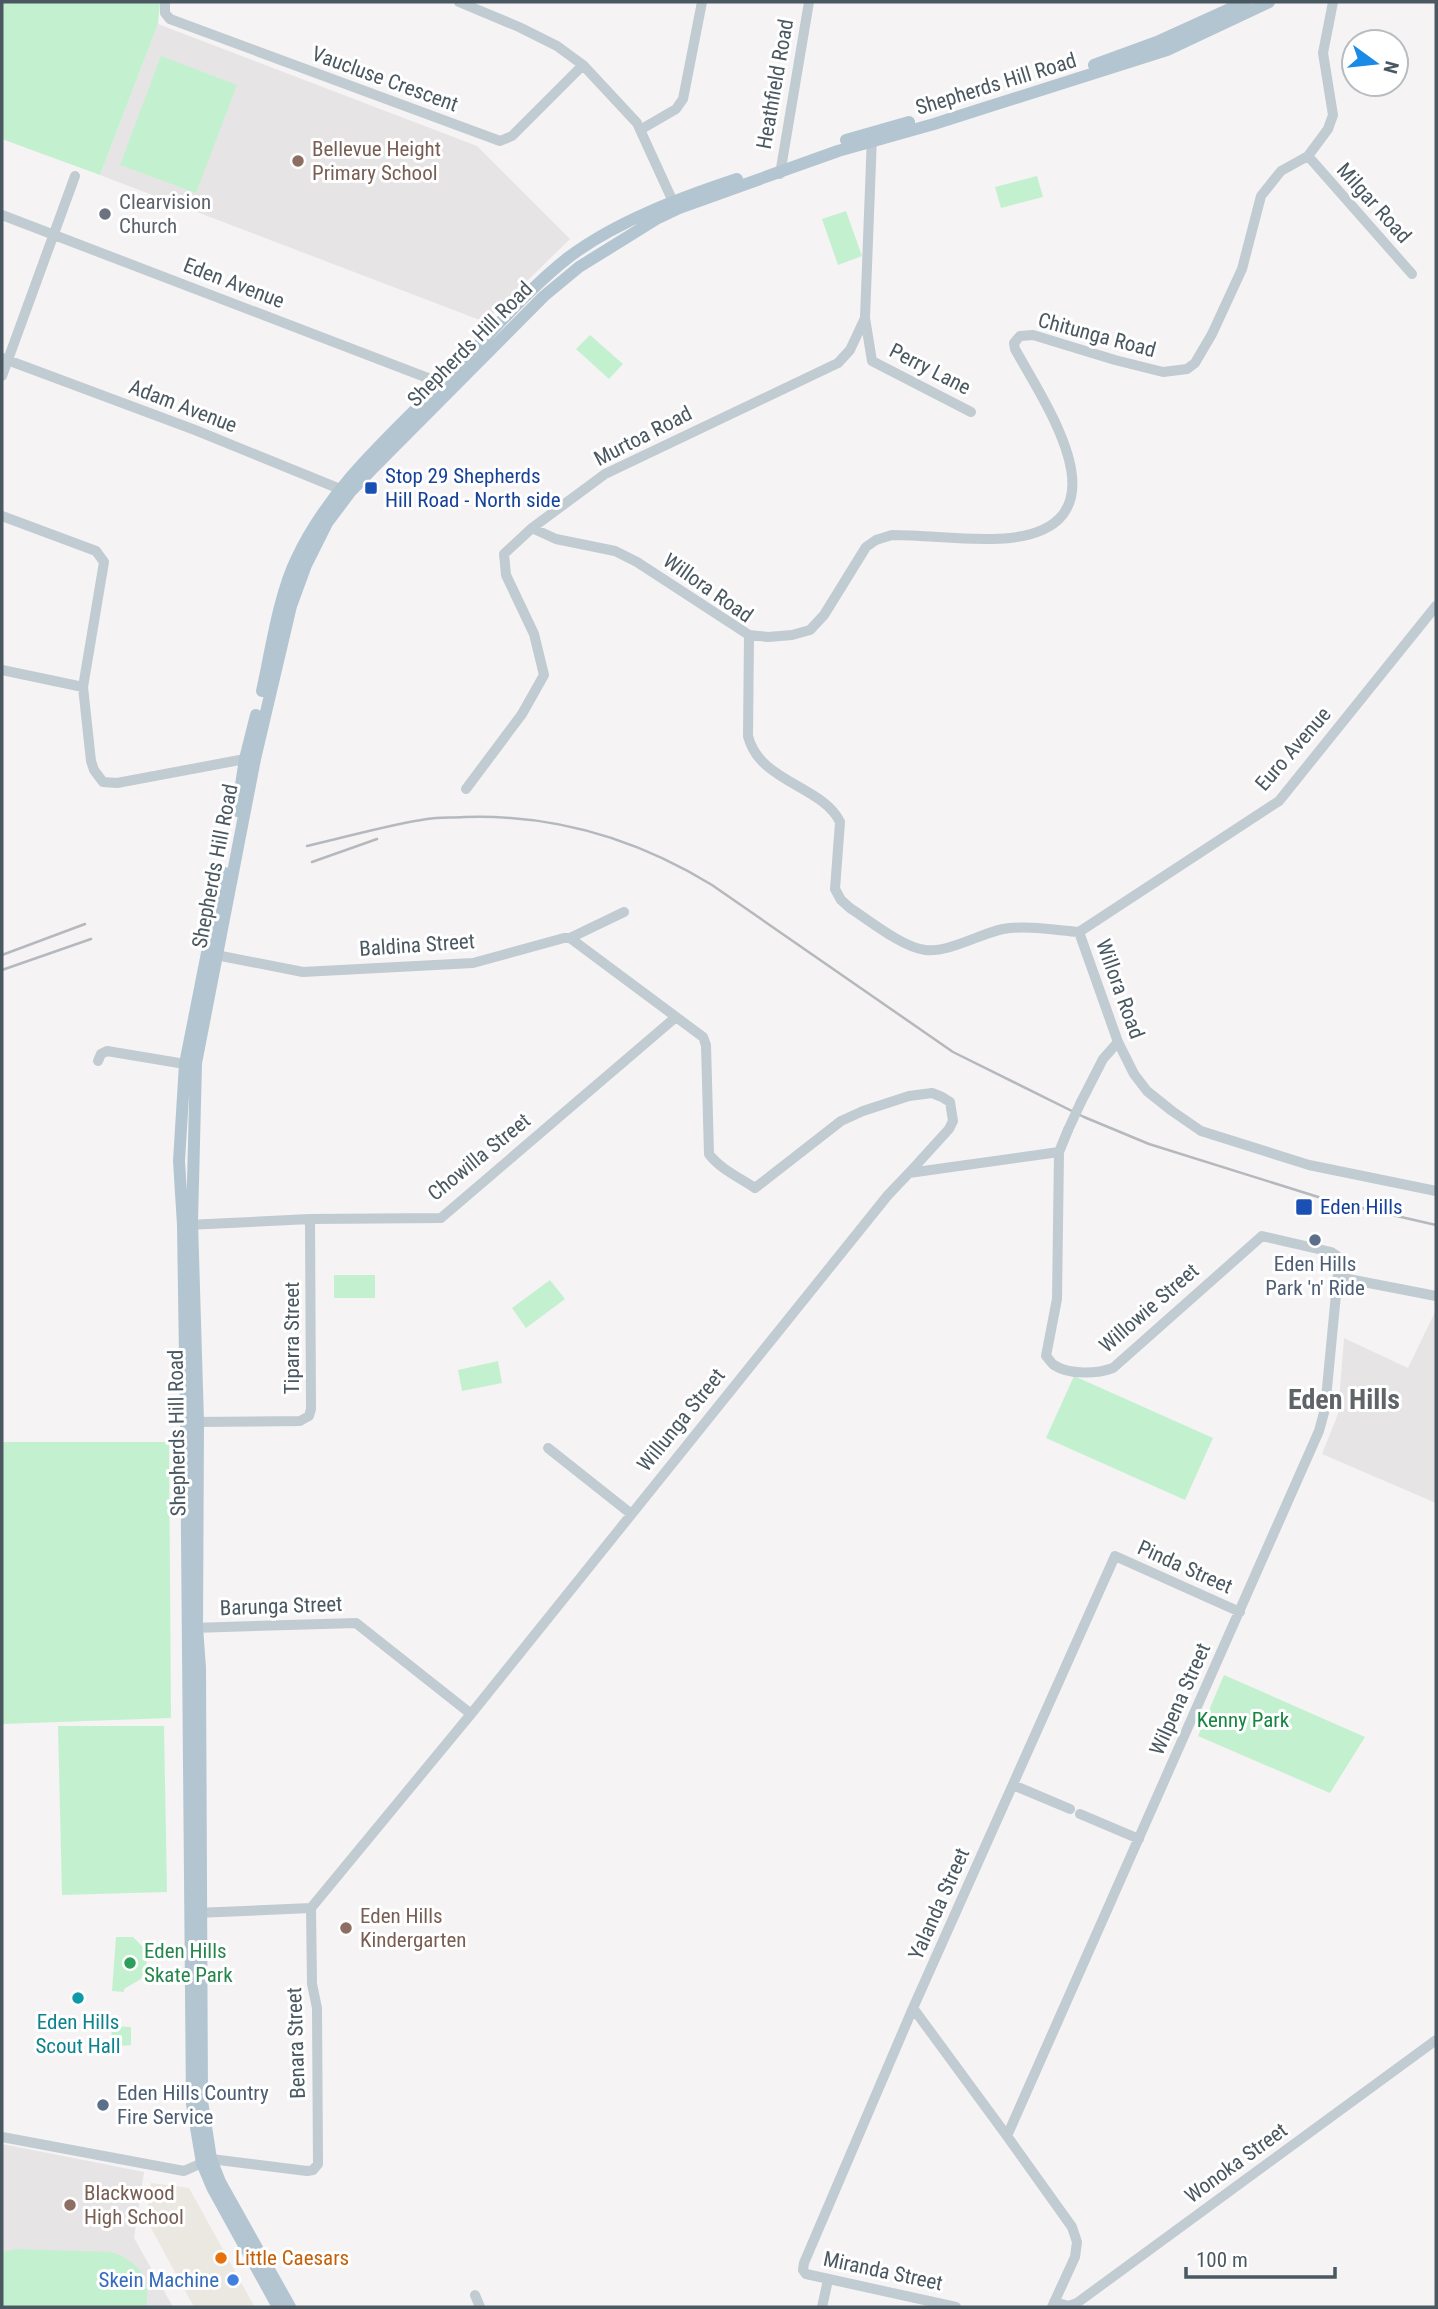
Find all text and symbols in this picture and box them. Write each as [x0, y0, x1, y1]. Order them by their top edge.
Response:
street label: Heathfield Road [752, 17, 798, 151]
north arrow [1340, 28, 1410, 98]
street label: Vaucluse Crescent [309, 41, 461, 117]
street label: Shepherds Hill Road [913, 48, 1079, 120]
text: N [1378, 59, 1404, 76]
place label: Bellevue Height Primary School [312, 137, 441, 185]
marker: Bellevue Height Primary School [290, 153, 306, 169]
street label: Milgar Road [1332, 158, 1416, 248]
place label: Clearvision Church [119, 190, 211, 238]
marker: Clearvision Church [97, 206, 113, 222]
street label: Eden Avenue [180, 253, 288, 313]
street label: Shepherds Hill Road [403, 277, 537, 411]
street label: Chitunga Road [1036, 308, 1158, 362]
street label: Perry Lane [885, 338, 975, 400]
street label: Adam Avenue [126, 374, 241, 438]
street label: Murtoa Road [590, 401, 696, 471]
place label: Stop 29 Shepherds Hill Road - North side [385, 464, 561, 512]
marker: Stop 29 Shepherds Hill Road - North side [363, 480, 379, 496]
street label: Willora Road [659, 548, 757, 628]
street label: Euro Avenue [1250, 702, 1336, 796]
street label: Shepherds Hill Road [187, 782, 243, 950]
street label: Baldina Street [358, 929, 476, 961]
street label: Willora Road [1091, 936, 1149, 1042]
street label: Chowilla Street [423, 1108, 535, 1206]
place label: Eden Hills [1320, 1195, 1403, 1219]
marker: Eden Hills [1294, 1197, 1314, 1217]
marker: Eden Hills Park 'n' Ride [1307, 1232, 1323, 1248]
place label: Eden Hills Park 'n' Ride [1265, 1252, 1365, 1300]
street label: Willowie Street [1095, 1258, 1203, 1358]
street label: Tiparra Street [280, 1282, 304, 1394]
street label: Shepherds Hill Road [164, 1349, 190, 1517]
street label: Willunga Street [632, 1364, 730, 1476]
district label: Eden Hills [1288, 1383, 1400, 1416]
street label: Pinda Street [1134, 1535, 1236, 1599]
street label: Barunga Street [219, 1592, 343, 1620]
street label: Wilpena Street [1145, 1639, 1215, 1759]
park label: Kenny Park [1197, 1708, 1290, 1732]
street label: Yalanda Street [904, 1844, 974, 1964]
place label: Eden Hills Kindergarten [360, 1904, 466, 1952]
marker: Eden Hills Kindergarten [338, 1920, 354, 1936]
place label: Eden Hills Skate Park [144, 1939, 233, 1987]
marker: Eden Hills Skate Park [122, 1955, 138, 1971]
street label: Benara Street [282, 1987, 310, 2099]
marker: Eden Hills Scout Hall [70, 1990, 86, 2006]
place label: Eden Hills Scout Hall [35, 2010, 121, 2058]
place label: Eden Hills Country Fire Service [117, 2081, 269, 2129]
marker: Eden Hills Country Fire Service [95, 2097, 111, 2113]
street label: Wonoka Street [1180, 2118, 1292, 2208]
place label: Blackwood High School [84, 2181, 184, 2229]
marker: Blackwood High School [62, 2197, 78, 2213]
scale bar [1186, 2236, 1335, 2280]
place label: Little Caesars [235, 2246, 349, 2270]
street label: Miranda Street [821, 2247, 945, 2295]
text: 100 m [1196, 2248, 1248, 2272]
marker: Little Caesars [213, 2250, 229, 2266]
place label: Skein Machine [99, 2268, 219, 2292]
marker: Skein Machine [225, 2272, 241, 2288]

